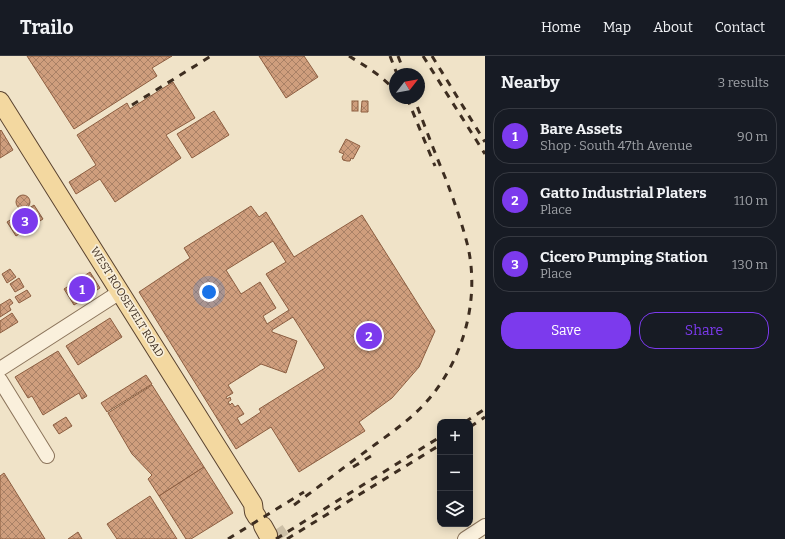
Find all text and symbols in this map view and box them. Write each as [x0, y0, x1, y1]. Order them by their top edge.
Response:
text: Trailo [20, 16, 73, 39]
text: Home [541, 19, 581, 36]
text: Map [603, 19, 631, 36]
text: About [653, 19, 693, 36]
text: Contact [715, 19, 765, 36]
north arrow [389, 68, 425, 104]
text: Nearby [501, 72, 560, 93]
text: 3 results [718, 75, 769, 90]
text: Bare Assets [540, 120, 622, 138]
text: 1 [512, 129, 518, 144]
text: 90 m [737, 129, 768, 144]
text: Shop · South 47th Avenue [540, 138, 692, 153]
text: Gatto Industrial Platers [540, 184, 707, 202]
text: 2 [511, 193, 519, 208]
text: 110 m [734, 193, 768, 208]
text: Place [540, 202, 572, 217]
pin: 3 [12, 206, 38, 236]
street label: WEST ROOSEVELT ROAD [88, 244, 166, 360]
text: Cicero Pumping Station [540, 248, 708, 266]
text: 3 [511, 257, 519, 272]
text: 130 m [732, 257, 768, 272]
text: Place [540, 266, 572, 281]
pin: 1 [69, 274, 95, 304]
your location [199, 282, 219, 302]
button: Save [501, 312, 631, 349]
button: Share [639, 312, 769, 349]
pin: 2 [356, 321, 382, 351]
map controls [437, 419, 473, 527]
button: + [437, 419, 473, 455]
button: − [437, 455, 473, 491]
button: layers [437, 491, 473, 527]

